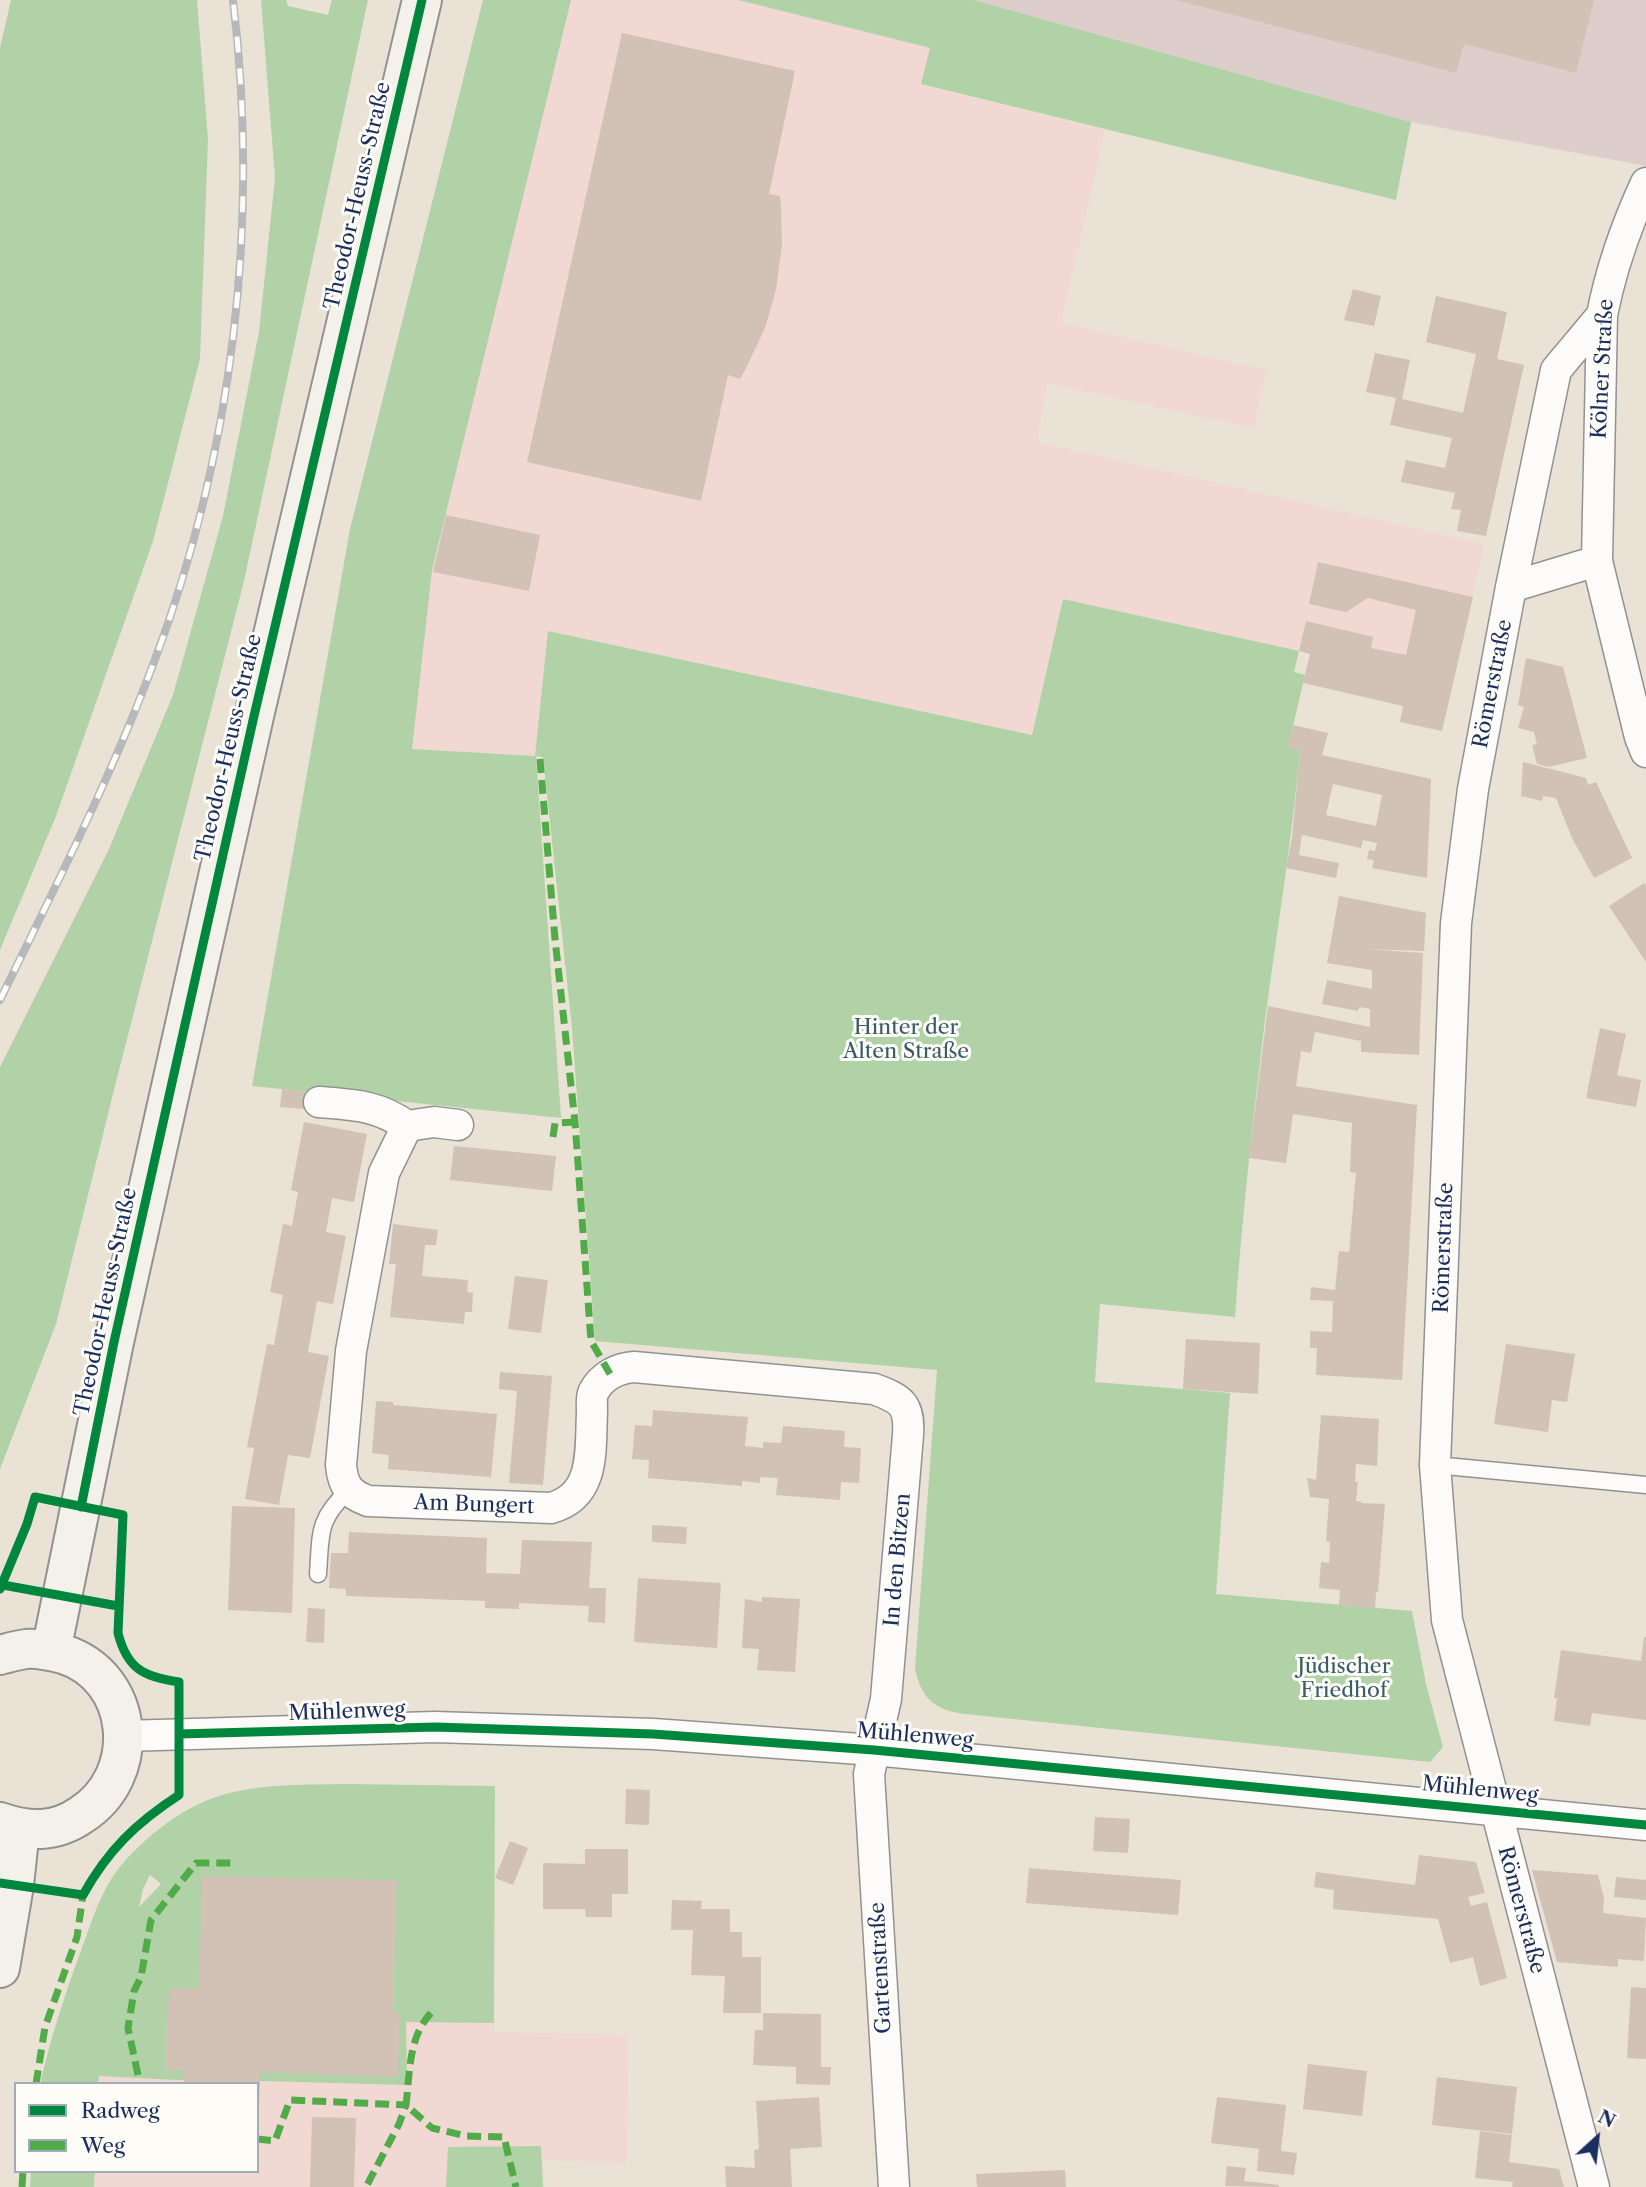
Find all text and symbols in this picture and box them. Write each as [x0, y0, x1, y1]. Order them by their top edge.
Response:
street label: Theodor-Heuss-Straße [320, 80, 396, 312]
street label: Kölner Straße [1587, 298, 1619, 440]
street label: Römerstraße [1468, 617, 1518, 751]
street label: Theodor-Heuss-Straße [191, 632, 267, 864]
park label: Hinter der Alten Straße [843, 1015, 969, 1065]
street label: Römerstraße [1429, 1182, 1459, 1314]
street label: Theodor-Heuss-Straße [69, 1185, 143, 1419]
street label: Am Bungert [413, 1490, 535, 1520]
street label: In den Bitzen [880, 1492, 916, 1628]
park label: Jüdischer Friedhof [1298, 1654, 1390, 1704]
street label: Mühlenweg [288, 1697, 406, 1727]
street label: Mühlenweg [856, 1718, 974, 1754]
street label: Mühlenweg [1421, 1771, 1539, 1809]
street label: Römerstraße [1492, 1844, 1550, 1976]
street label: Gartenstraße [865, 1902, 897, 2034]
legend [14, 2082, 259, 2173]
text: Radweg [81, 2098, 160, 2123]
north arrow [1562, 2103, 1632, 2173]
text: N [1594, 2105, 1619, 2133]
text: Weg [81, 2133, 125, 2158]

